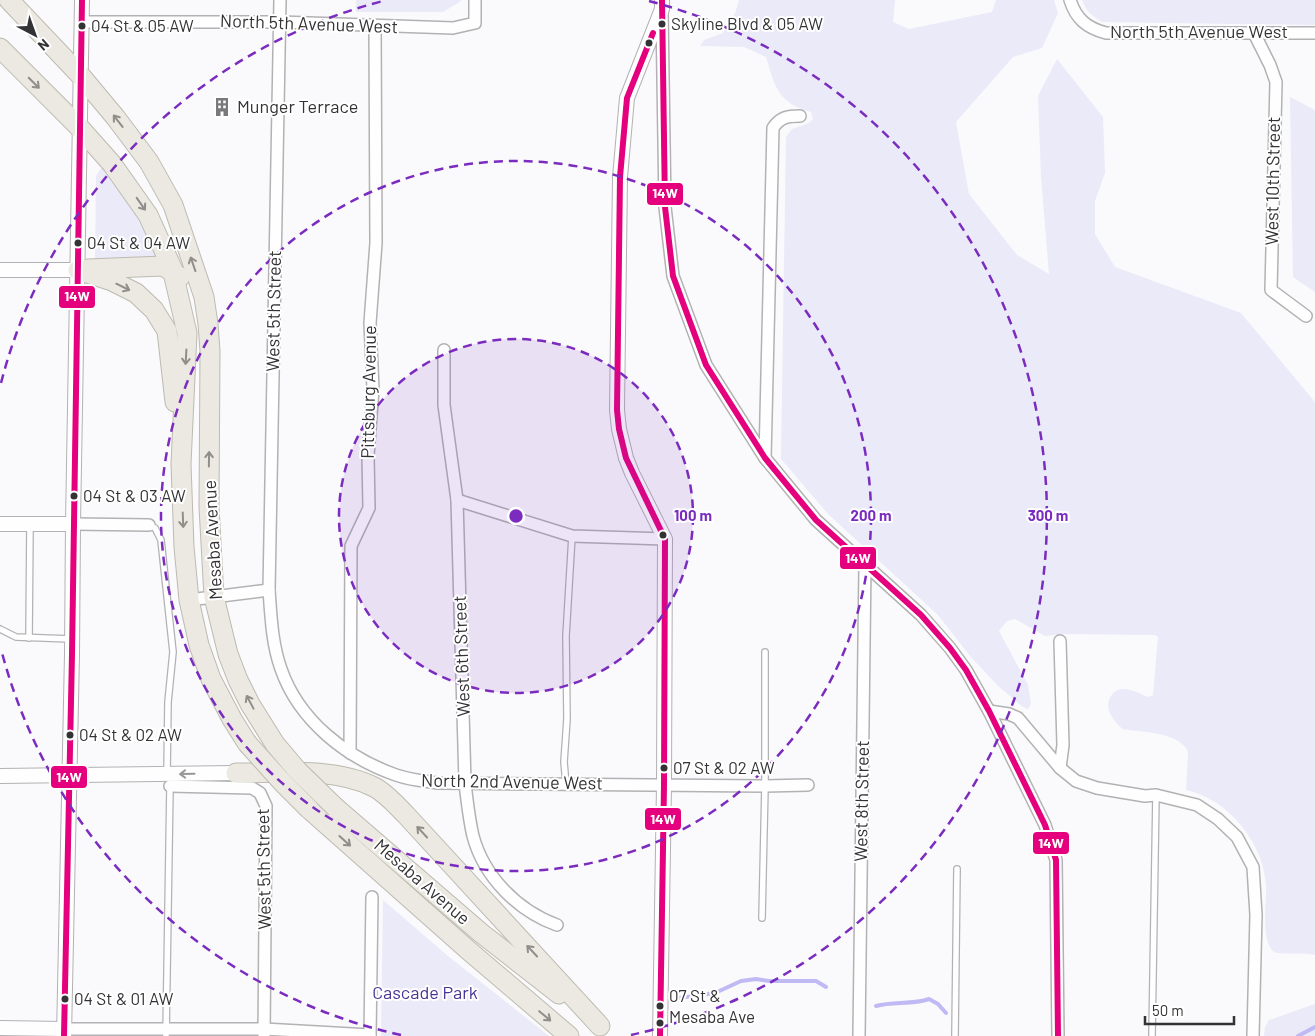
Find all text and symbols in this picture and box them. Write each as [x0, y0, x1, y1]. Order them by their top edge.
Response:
street label: North 5th Avenue West [220, 9, 398, 37]
north arrow [10, 10, 60, 60]
place label: Skyline Blvd & 05 AW [671, 13, 823, 33]
place label: 04 St & 05 AW [91, 15, 194, 35]
marker: Skyline Blvd & 05 AW [657, 19, 667, 29]
street label: North 5th Avenue West [1110, 20, 1288, 42]
marker: 04 St & 05 AW [77, 21, 87, 31]
text: N [35, 36, 53, 55]
unlabelled marker [644, 38, 654, 48]
one-way arrow [28, 77, 41, 89]
place label: Munger Terrace [237, 95, 358, 117]
building icon: Munger Terrace [211, 96, 233, 118]
one-way arrow [113, 115, 124, 128]
street label: West 10th Street [1260, 116, 1284, 245]
line badge: 14W [646, 182, 684, 206]
text: 14W [652, 184, 678, 201]
one-way arrow [136, 197, 146, 211]
place label: 04 St & 04 AW [87, 232, 190, 252]
marker: 04 St & 04 AW [73, 238, 83, 248]
street label: West 5th Street [261, 250, 285, 372]
one-way arrow [188, 256, 197, 272]
one-way arrow [115, 282, 130, 292]
line badge: 14W [58, 285, 96, 309]
text: 14W [64, 287, 90, 304]
street label: Pittsburg Avenue [356, 325, 380, 459]
one-way arrow [182, 349, 191, 365]
one-way arrow [204, 451, 214, 468]
street label: Mesaba Avenue [198, 480, 226, 601]
place label: 04 St & 03 AW [83, 485, 186, 505]
marker: 04 St & 03 AW [69, 491, 79, 501]
text: 100 m [674, 506, 712, 524]
text: 200 m [850, 506, 892, 524]
text: 300 m [1028, 506, 1068, 524]
centre of rings [507, 507, 525, 525]
one-way arrow [179, 511, 188, 527]
unlabelled marker [658, 530, 668, 540]
line badge: 14W [839, 546, 877, 570]
text: 14W [845, 549, 871, 566]
street label: West 6th Street [448, 595, 474, 717]
one-way arrow [245, 695, 255, 710]
place label: 04 St & 02 AW [79, 724, 182, 744]
marker: 04 St & 02 AW [65, 730, 75, 740]
street label: West 8th Street [849, 740, 873, 862]
place label: 07 St & 02 AW [673, 757, 775, 777]
marker: 07 St & 02 AW [659, 763, 669, 773]
line badge: 14W [50, 765, 88, 789]
text: 14W [56, 768, 82, 785]
street label: North 2nd Avenue West [421, 768, 603, 794]
one-way arrow [179, 769, 196, 779]
line badge: 14W [644, 807, 682, 831]
street label: West 5th Street [251, 808, 275, 930]
text: 14W [650, 810, 676, 827]
one-way arrow [416, 825, 428, 838]
line badge: 14W [1032, 831, 1070, 855]
street label: Mesaba Avenue [370, 834, 475, 929]
text: 14W [1038, 834, 1064, 851]
one-way arrow [338, 835, 351, 846]
one-way arrow [526, 945, 538, 958]
park label: Cascade Park [372, 981, 478, 1003]
place label: 07 St & Mesaba Ave [669, 985, 755, 1026]
place label: 04 St & 01 AW [74, 988, 173, 1008]
marker: 04 St & 01 AW [60, 994, 70, 1004]
scale bar [1145, 994, 1234, 1026]
marker: 07 St & Mesaba Ave [655, 1001, 665, 1011]
text: 50 m [1152, 1001, 1184, 1019]
one-way arrow [539, 1010, 552, 1022]
unlabelled marker [655, 1018, 665, 1028]

